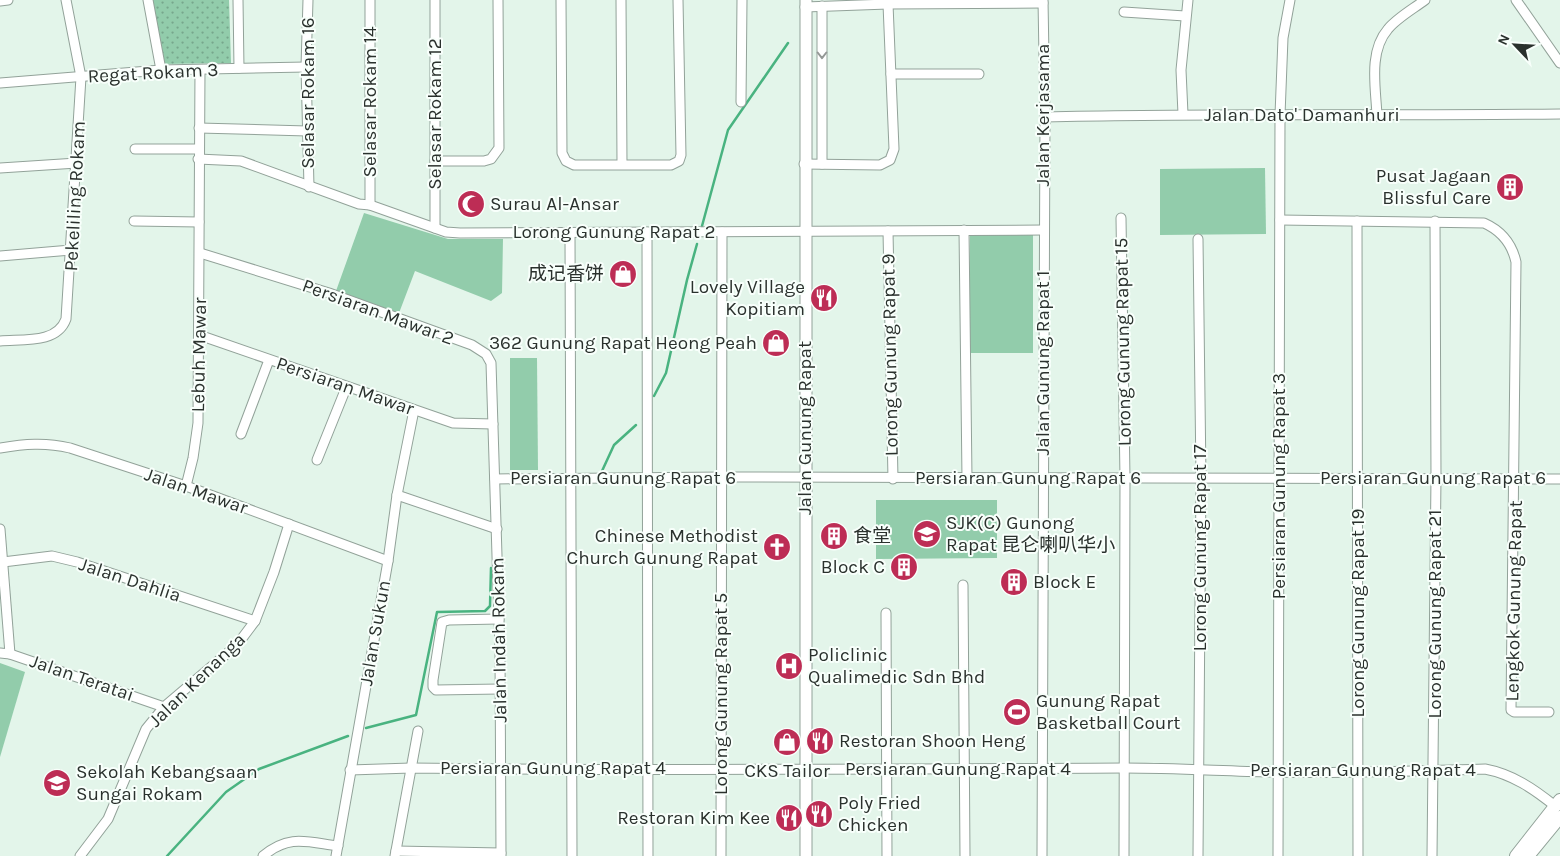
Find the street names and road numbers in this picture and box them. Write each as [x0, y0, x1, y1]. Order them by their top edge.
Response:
street label: Selasar Rokam 16 [297, 17, 319, 169]
street label: Selasar Rokam 14 [359, 26, 381, 178]
street label: Selasar Rokam 12 [424, 38, 446, 190]
street label: Jalan Kerjasama [1032, 43, 1054, 187]
street label: Regat Rokam 3 [87, 59, 219, 87]
street label: Jalan Dato' Damanhuri [1204, 104, 1400, 126]
street label: Pekeliling Rokam [60, 120, 90, 272]
street label: Lorong Gunung Rapat 2 [513, 221, 715, 243]
street label: Lorong Gunung Rapat 15 [1110, 237, 1136, 447]
street label: Lorong Gunung Rapat 9 [877, 253, 903, 457]
street label: Jalan Gunung Rapat 1 [1032, 271, 1054, 455]
street label: Persiaran Mawar 2 [299, 274, 457, 350]
street label: Lebuh Mawar [187, 297, 211, 413]
street label: Jalan Gunung Rapat [794, 341, 816, 515]
street label: Persiaran Mawar [273, 352, 417, 420]
street label: Persiaran Gunung Rapat 3 [1268, 373, 1290, 599]
street label: Lorong Gunung Rapat 17 [1189, 444, 1211, 652]
street label: Jalan Mawar [142, 463, 251, 519]
street label: Persiaran Gunung Rapat 6 [510, 467, 736, 489]
street label: Persiaran Gunung Rapat 6 [915, 467, 1141, 489]
street label: Persiaran Gunung Rapat 6 [1320, 467, 1546, 489]
street label: Lengkok Gunung Rapat [1501, 500, 1527, 702]
street label: Lorong Gunung Rapat 19 [1347, 508, 1369, 718]
street label: Lorong Gunung Rapat 21 [1424, 509, 1446, 719]
street label: Jalan Dahlia [76, 553, 184, 607]
street label: Jalan Indah Rokam [487, 557, 511, 723]
street label: Jalan Sukun [355, 579, 395, 687]
street label: Lorong Gunung Rapat 5 [710, 593, 732, 795]
street label: Jalan Kenanga [144, 628, 250, 732]
street label: Jalan Teratai [27, 650, 137, 706]
street label: Persiaran Gunung Rapat 4 [440, 757, 666, 779]
street label: Persiaran Gunung Rapat 4 [845, 758, 1071, 780]
street label: Persiaran Gunung Rapat 4 [1250, 759, 1476, 781]

